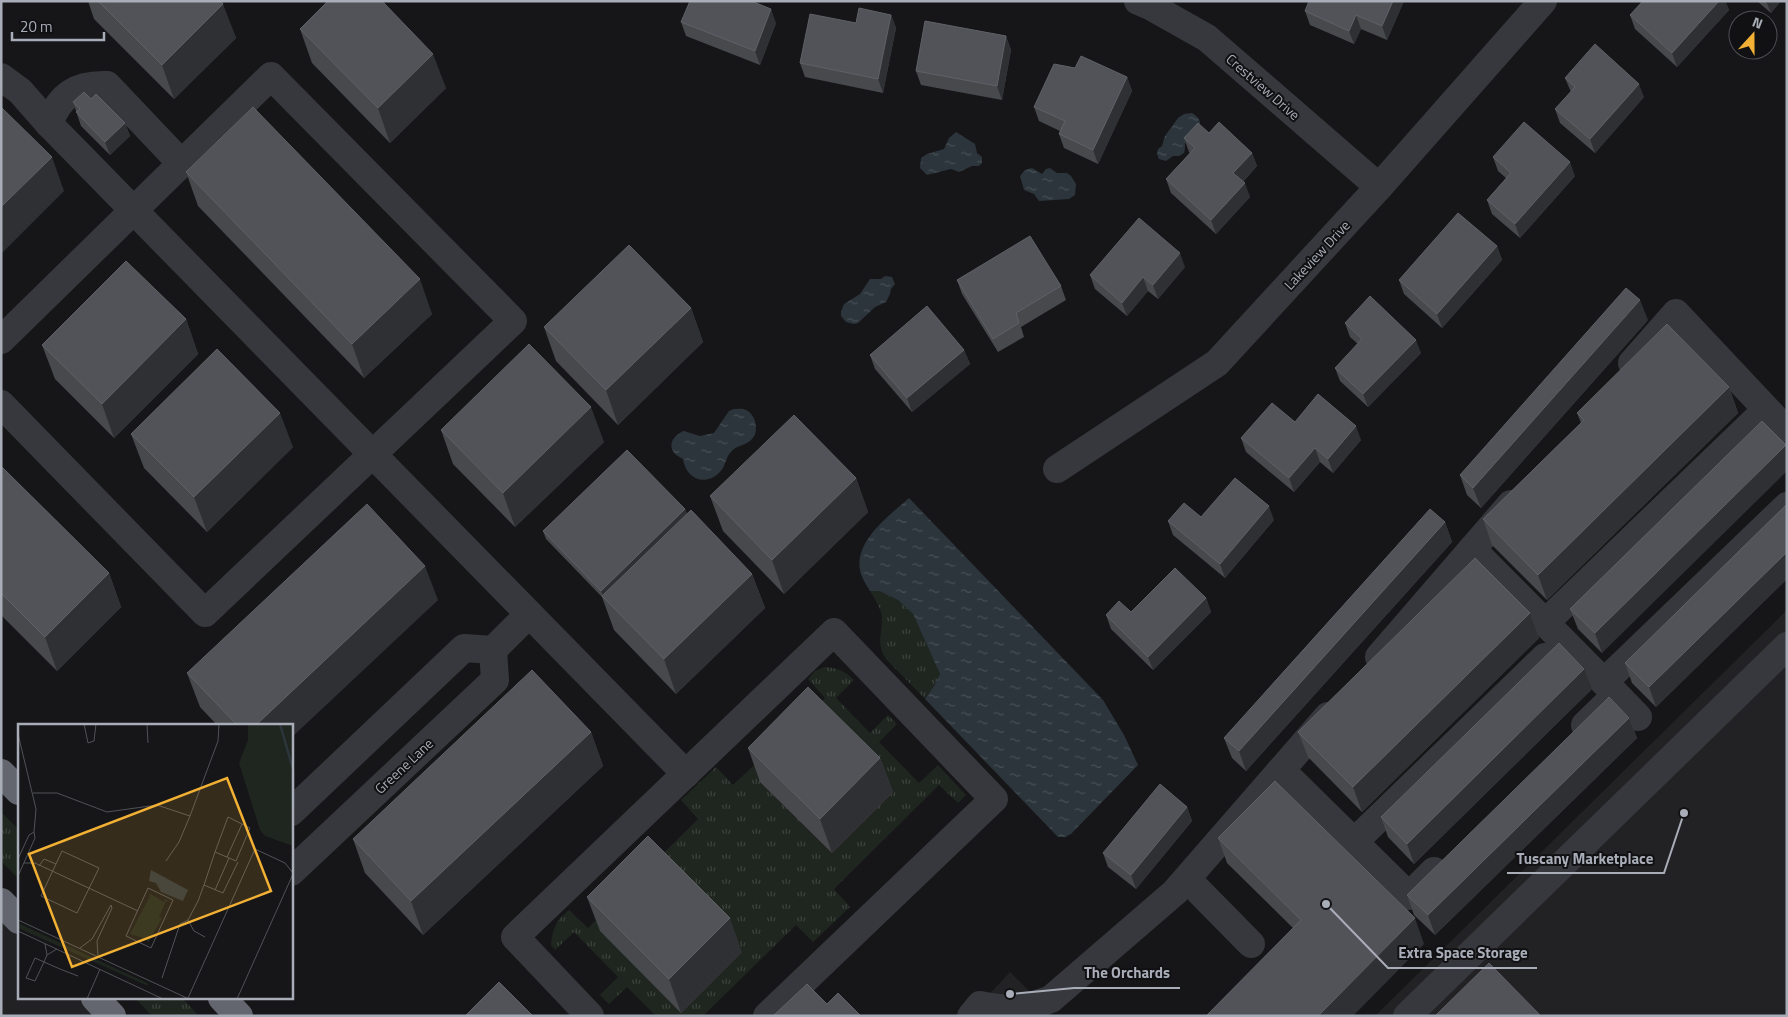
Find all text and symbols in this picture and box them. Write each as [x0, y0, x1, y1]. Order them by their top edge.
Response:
scale bar [12, 10, 105, 42]
north arrow [1728, 10, 1778, 60]
text: N [1750, 11, 1766, 34]
text: 20 m [20, 15, 53, 38]
street label: Crestview Drive [1222, 49, 1305, 125]
street label: Lakeview Drive [1279, 215, 1354, 294]
inset map [18, 724, 292, 1000]
street label: Greene Lane [370, 733, 438, 798]
callout: Tuscany Marketplace [1507, 843, 1664, 873]
text: Tuscany Marketplace [1517, 847, 1654, 870]
callout: Extra Space Storage [1388, 938, 1537, 968]
text: Extra Space Storage [1398, 941, 1528, 964]
callout: The Orchards [1074, 958, 1180, 988]
text: The Orchards [1084, 961, 1170, 984]

